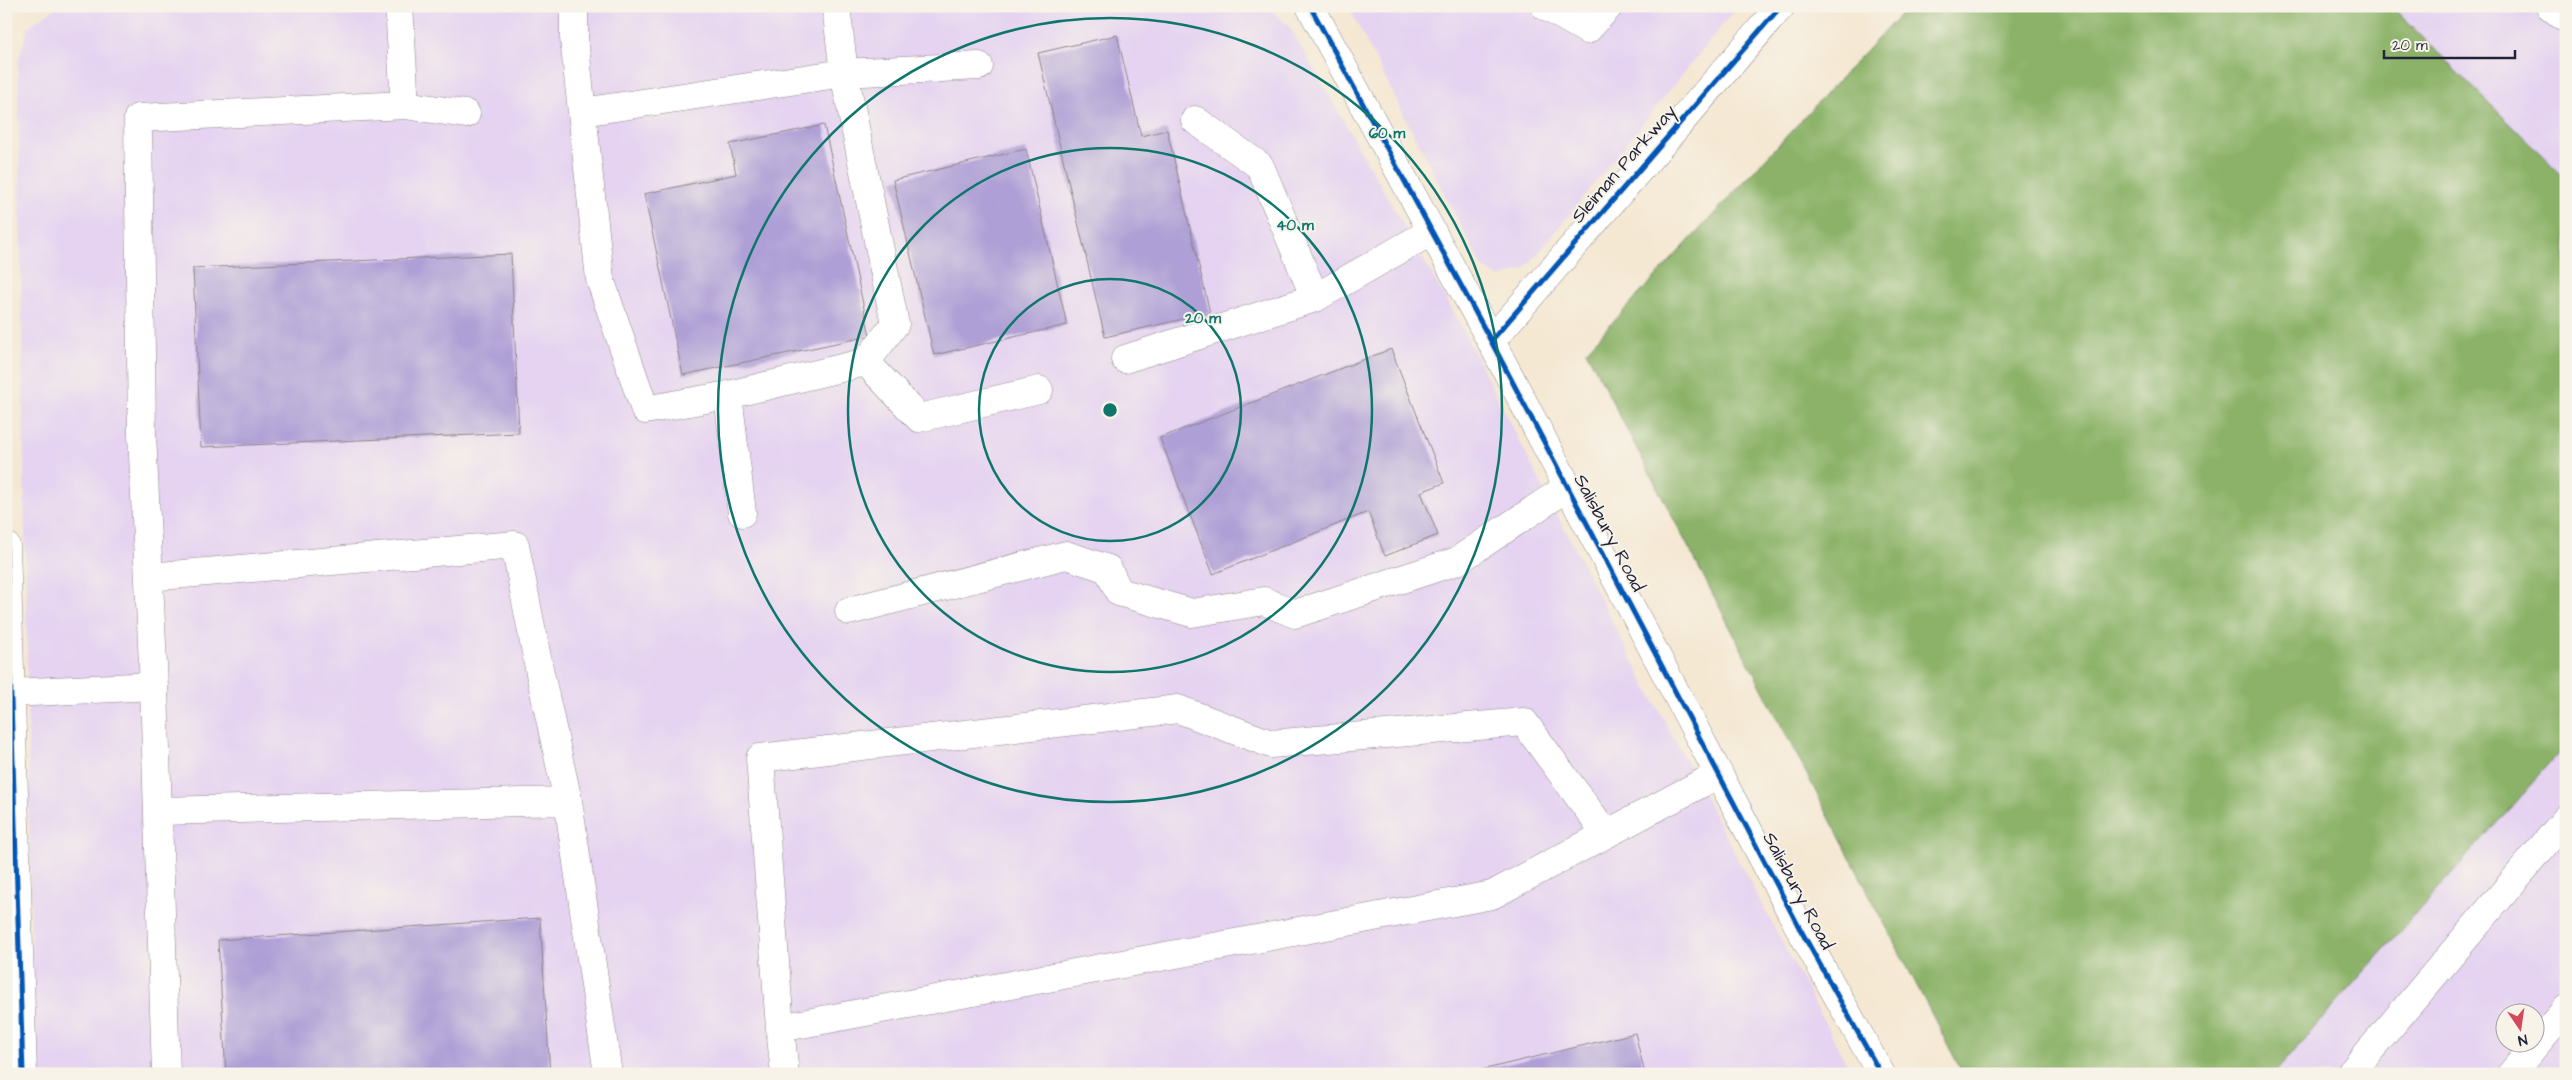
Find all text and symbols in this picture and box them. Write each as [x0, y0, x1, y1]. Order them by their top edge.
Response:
scale bar [2384, 28, 2516, 60]
text: 20 m [2392, 35, 2428, 56]
street label: Sleiman Parkway [1565, 98, 1684, 230]
text: 60 m [1369, 123, 1406, 144]
text: 40 m [1276, 215, 1314, 236]
text: 20 m [1184, 308, 1221, 329]
centre of rings [1101, 401, 1119, 419]
street label: Salisbury Road [1566, 469, 1651, 597]
street label: Salisbury Road [1755, 827, 1840, 955]
north arrow [2494, 1002, 2544, 1052]
text: N [2516, 1029, 2529, 1050]

